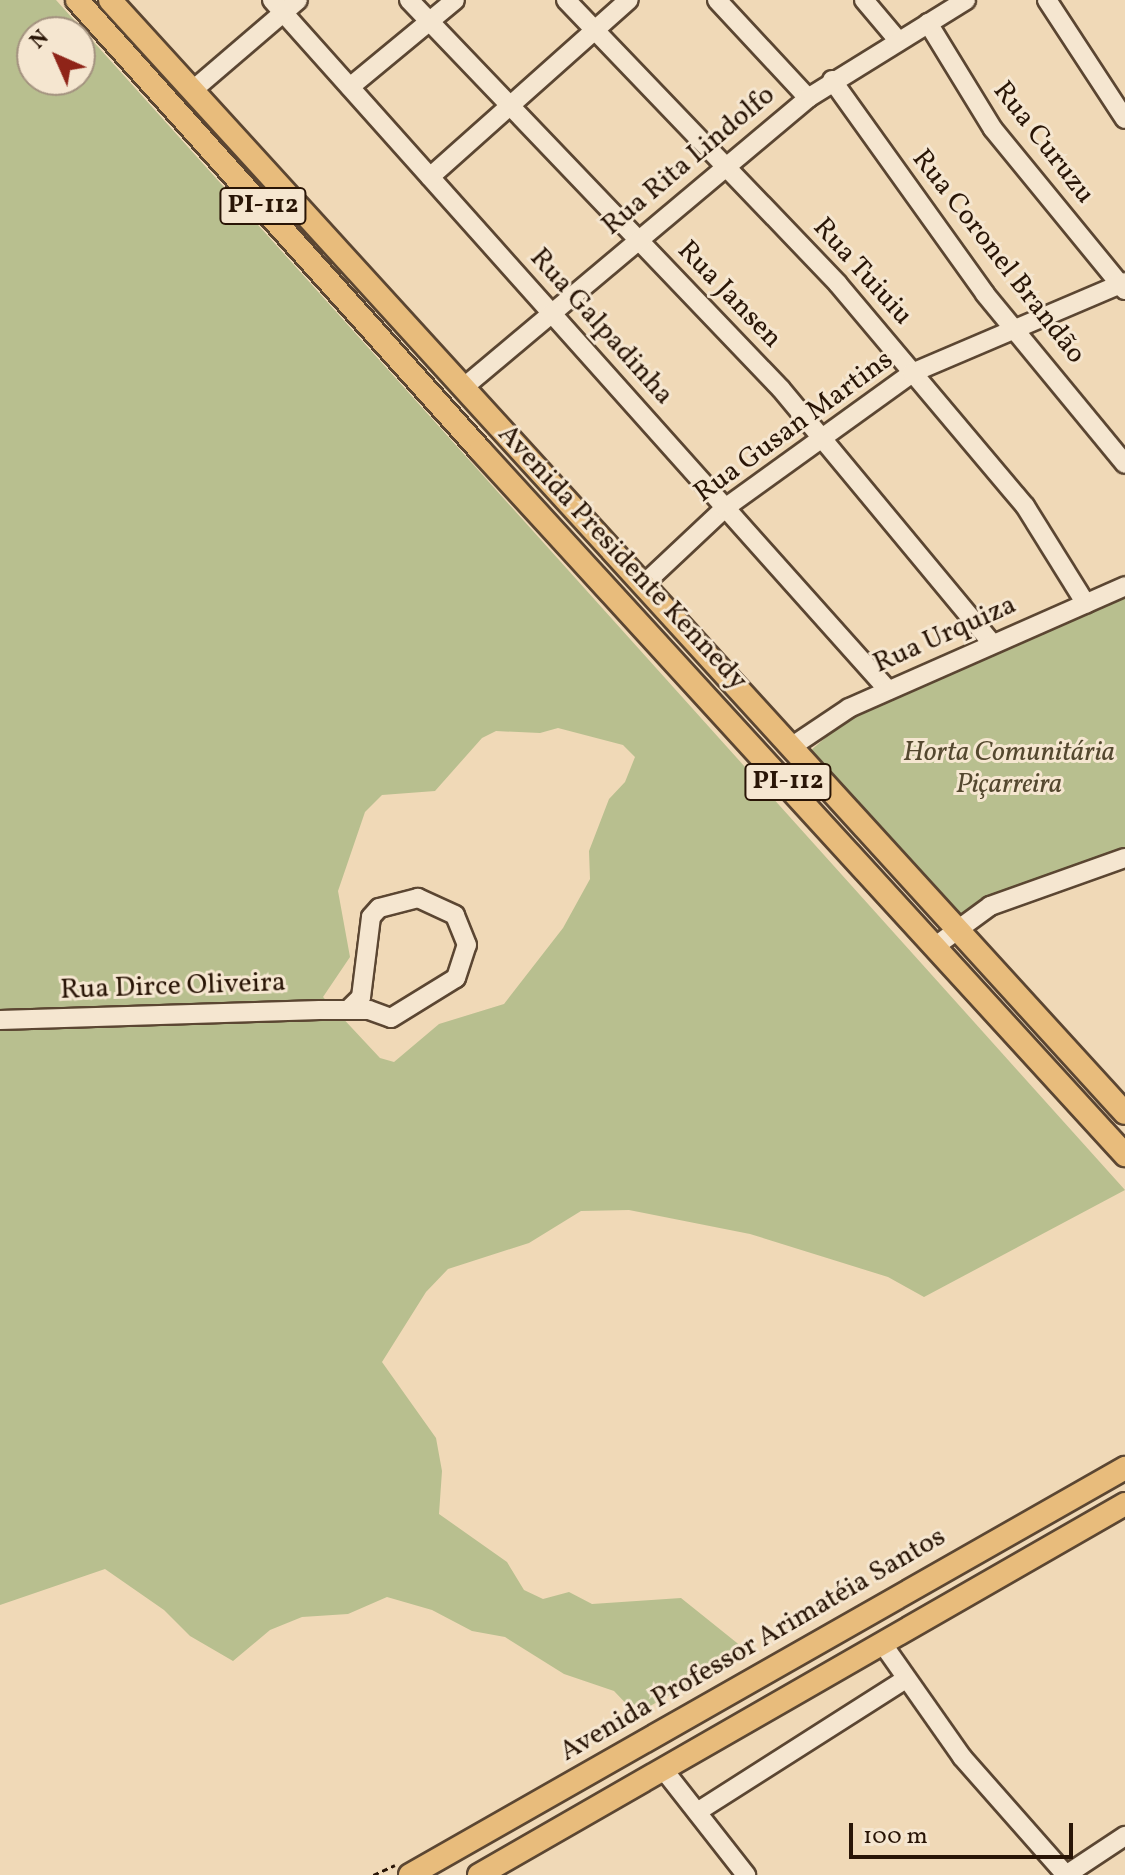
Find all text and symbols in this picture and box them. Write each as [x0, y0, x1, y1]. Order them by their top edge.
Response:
north arrow [16, 16, 96, 96]
text: N [23, 23, 57, 57]
street label: Rua Curuzu [985, 75, 1101, 211]
street label: Rua Rita Lindolfo [596, 79, 782, 243]
street label: Rua Coronel Brandão [904, 143, 1092, 371]
road number: PI-112 [219, 184, 307, 228]
street label: Rua Tuiuiu [805, 211, 919, 333]
street label: Rua Jansen [670, 234, 788, 356]
street label: Rua Galpadinha [522, 242, 680, 412]
street label: Rua Gusan Martins [688, 344, 900, 510]
street label: Avenida Presidente Kennedy [490, 418, 754, 698]
street label: Rua Urquiza [868, 589, 1022, 681]
park label: Horta Comunitária Piçarreira [903, 736, 1115, 802]
road number: PI-112 [744, 760, 832, 804]
street label: Rua Dirce Oliveira [60, 966, 286, 1008]
street label: Avenida Professor Arimatéia Santos [554, 1521, 952, 1769]
scale bar [853, 1807, 1077, 1857]
text: 100 m [863, 1820, 928, 1854]

